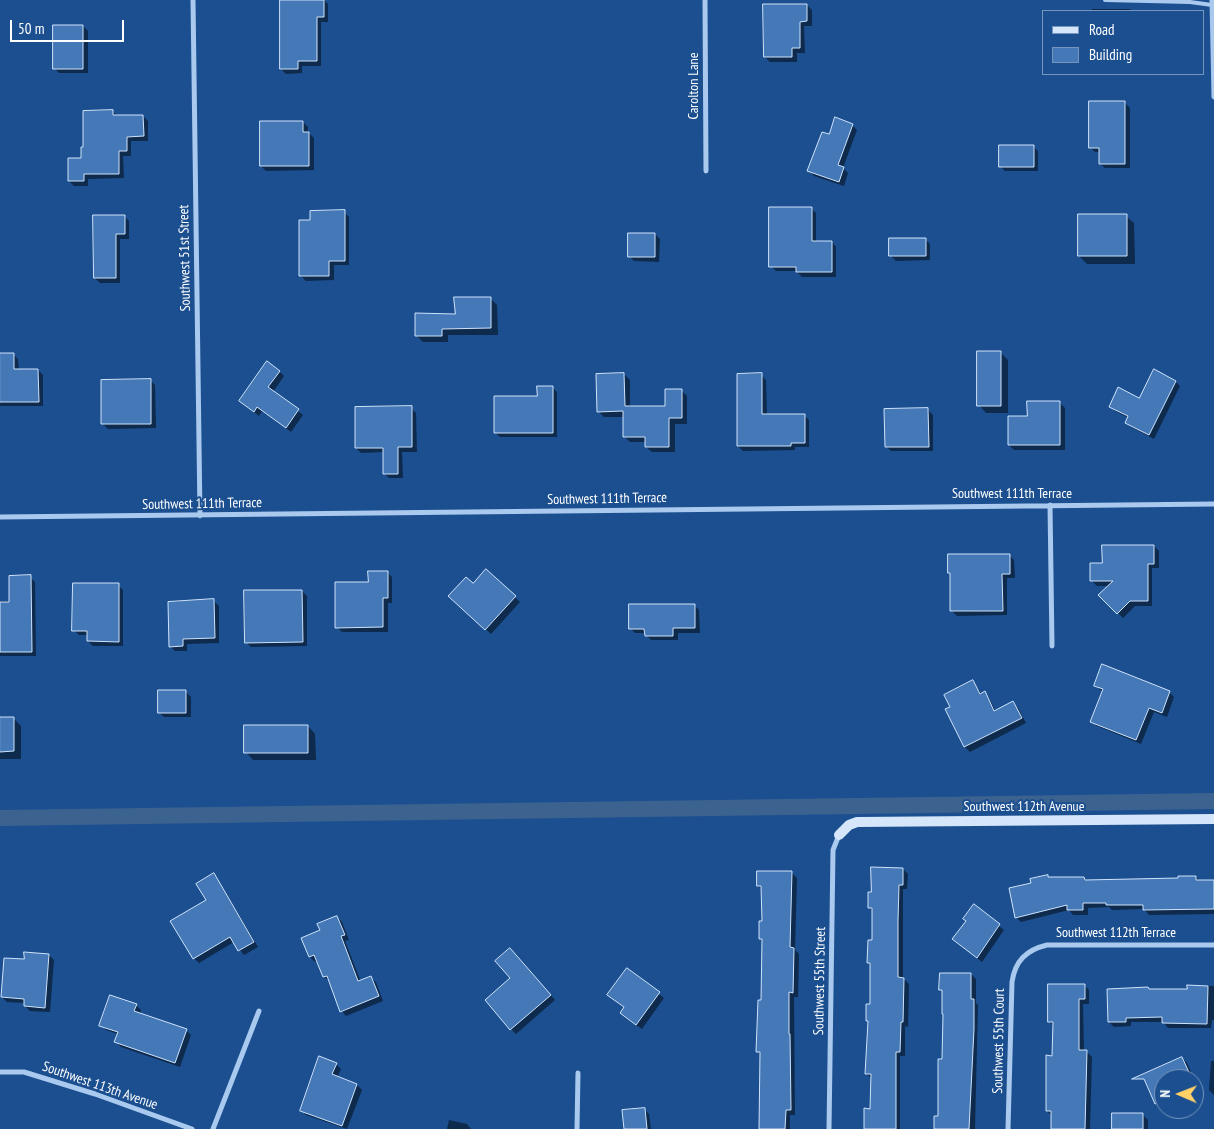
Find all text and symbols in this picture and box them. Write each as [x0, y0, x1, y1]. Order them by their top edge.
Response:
scale bar [12, 10, 126, 42]
legend [1042, 10, 1204, 75]
text: 50 m [18, 19, 44, 38]
text: Road [1089, 20, 1115, 39]
text: Building [1089, 45, 1132, 64]
street label: Carolton Lane [686, 52, 702, 120]
street label: Southwest 51st Street [176, 205, 194, 311]
street label: Southwest 111th Terrace [952, 486, 1072, 502]
street label: Southwest 111th Terrace [547, 490, 667, 508]
street label: Southwest 111th Terrace [142, 495, 262, 513]
street label: Southwest 112th Avenue [964, 799, 1084, 815]
street label: Southwest 112th Terrace [1056, 925, 1176, 941]
street label: Southwest 55th Street [811, 927, 829, 1035]
street label: Southwest 55th Court [990, 988, 1008, 1094]
street label: Southwest 113th Avenue [40, 1058, 160, 1114]
north arrow [1154, 1069, 1204, 1119]
text: N [1156, 1090, 1174, 1098]

